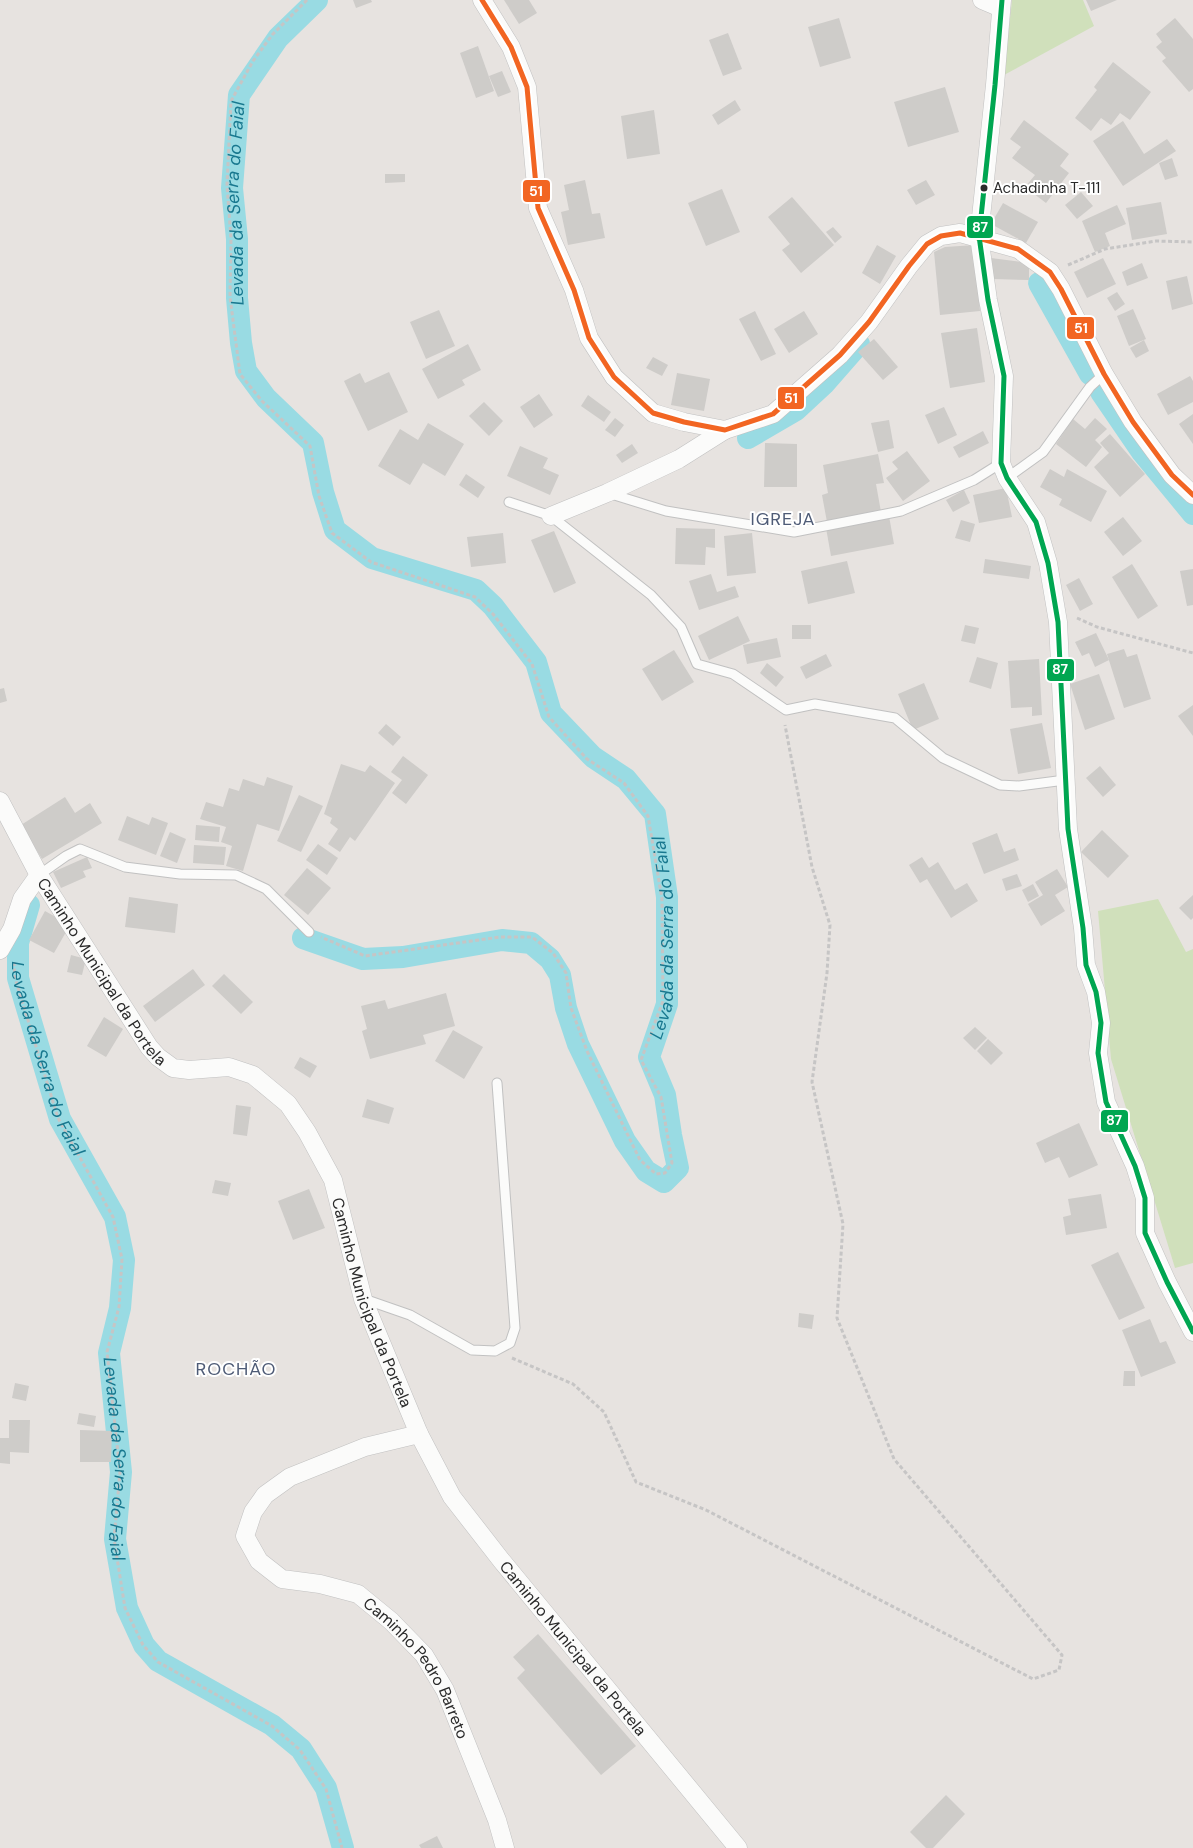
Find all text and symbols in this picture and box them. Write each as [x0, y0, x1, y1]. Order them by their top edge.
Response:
water label: Levada da Serra do Faial [220, 100, 251, 307]
place label: Achadinha T-111 [993, 178, 1100, 198]
line badge: 51 [522, 179, 551, 203]
text: 51 [529, 182, 543, 200]
marker: Achadinha T-111 [979, 183, 989, 193]
line badge: 87 [966, 215, 994, 239]
text: 87 [972, 218, 989, 236]
line badge: 51 [1066, 316, 1095, 340]
text: 51 [1074, 319, 1088, 337]
line badge: 51 [777, 386, 805, 410]
text: 51 [784, 389, 798, 407]
district label: IGREJA [750, 507, 816, 531]
line badge: 87 [1046, 658, 1075, 682]
text: 87 [1052, 660, 1069, 678]
water label: Levada da Serra do Faial [644, 834, 679, 1042]
street label: Caminho Municipal da Portela [33, 874, 171, 1070]
water label: Levada da Serra do Faial [6, 961, 91, 1161]
line badge: 87 [1100, 1109, 1129, 1133]
text: 87 [1106, 1111, 1123, 1129]
street label: Caminho Municipal da Portela [327, 1195, 417, 1410]
water label: Levada da Serra do Faial [97, 1356, 133, 1564]
district label: ROCHÃO [196, 1357, 276, 1381]
street label: Caminho Municipal da Portela [495, 1556, 652, 1740]
street label: Caminho Pedro Barreto [359, 1592, 474, 1742]

